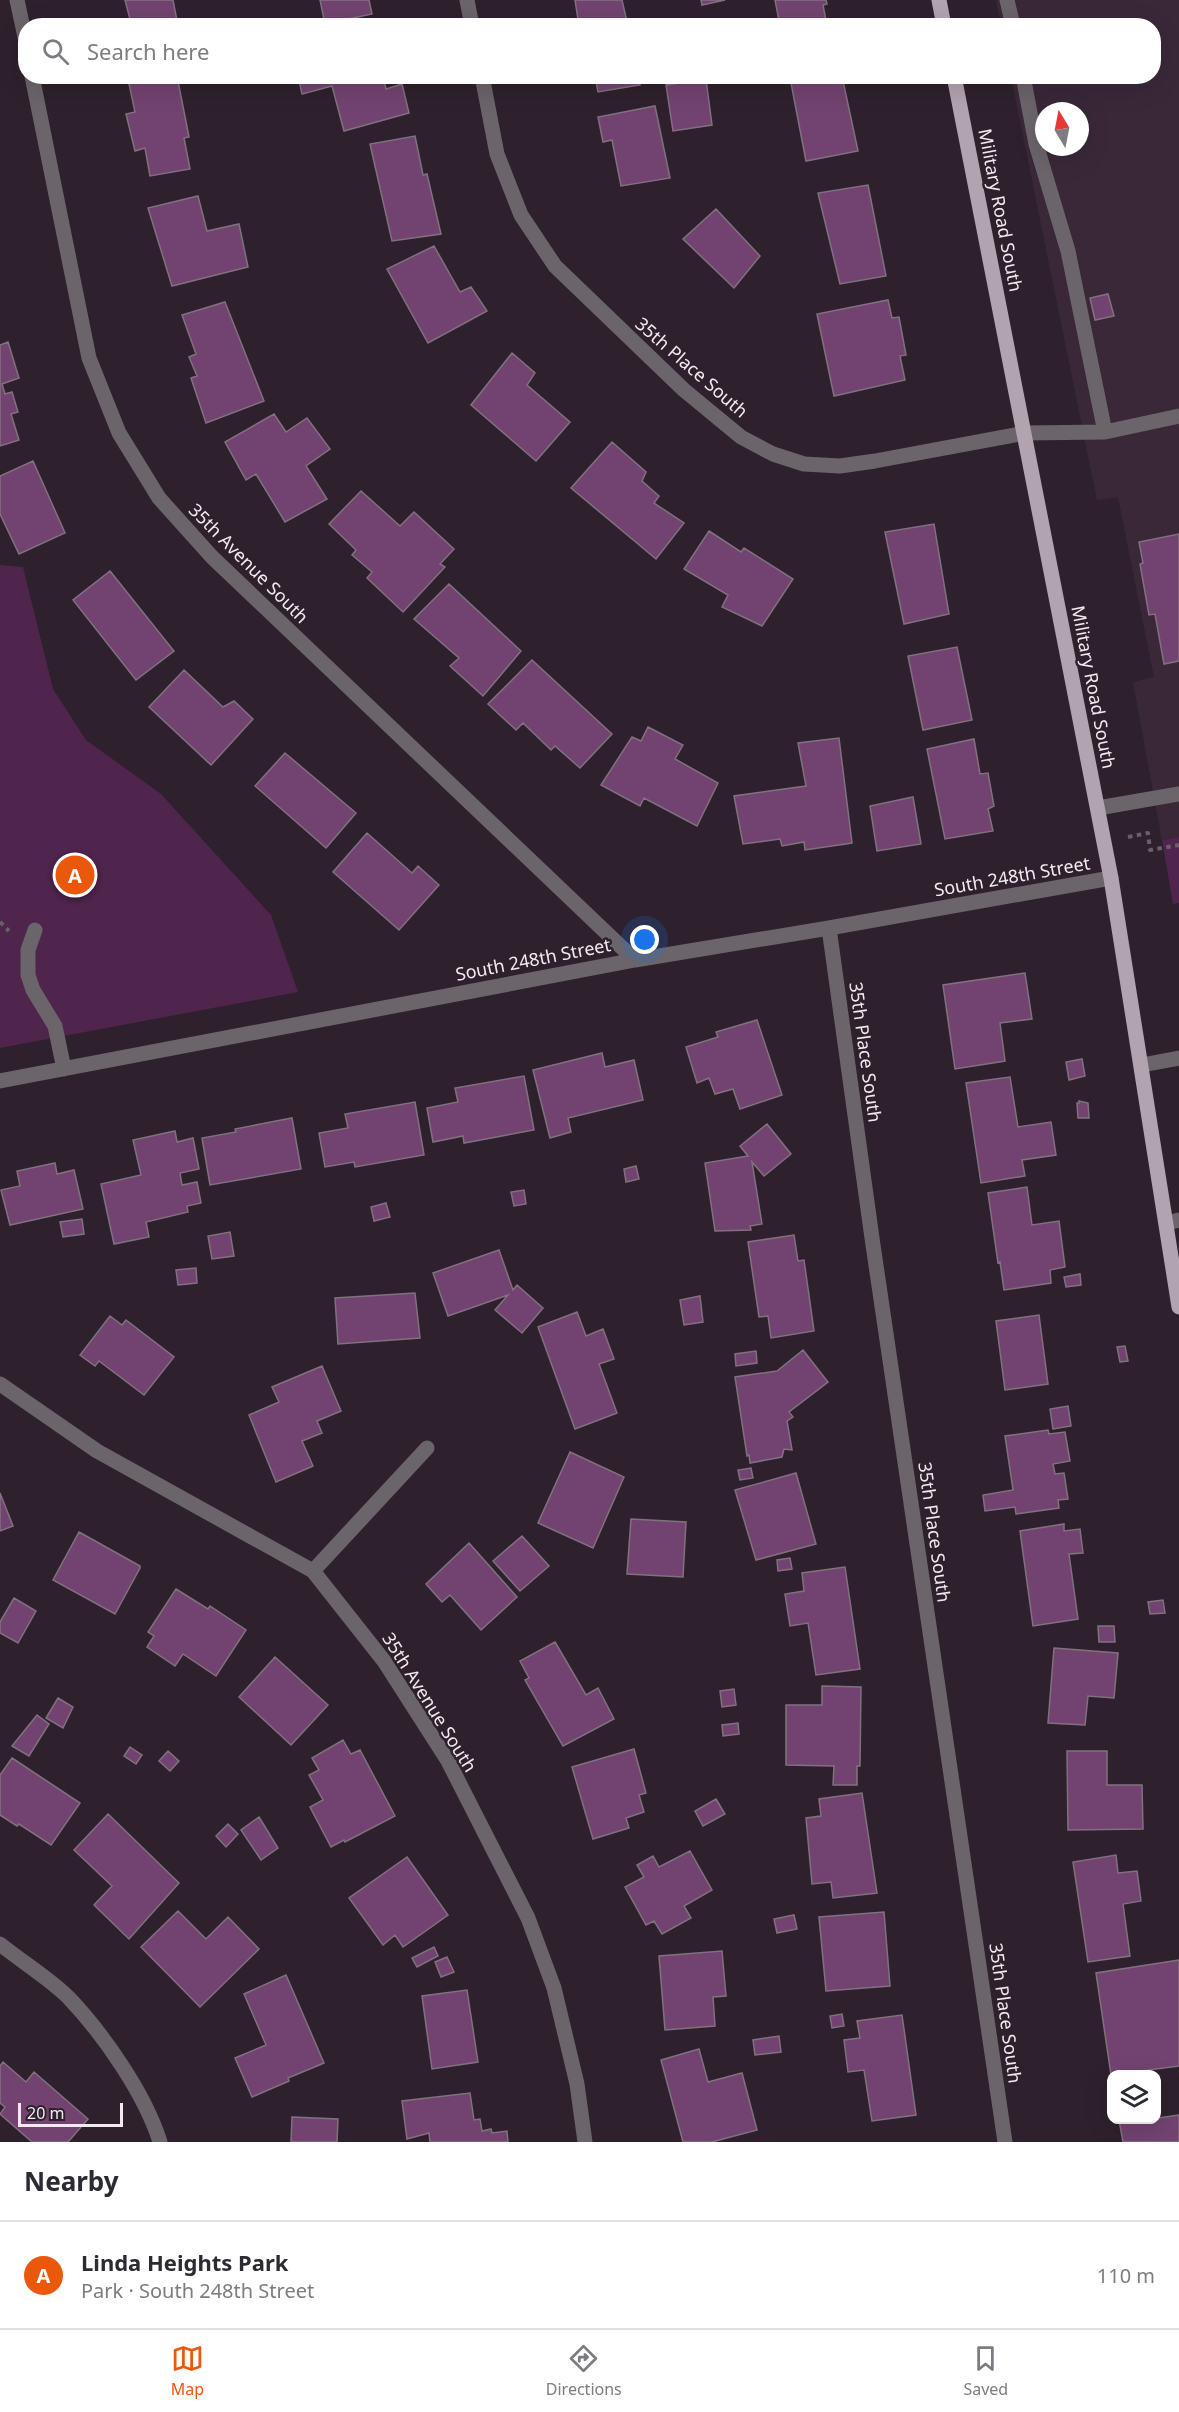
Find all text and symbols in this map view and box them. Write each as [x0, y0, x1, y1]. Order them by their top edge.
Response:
search box [18, 18, 1161, 84]
icon: search [39, 35, 72, 68]
text: Search here [87, 36, 209, 66]
north arrow [1035, 102, 1089, 156]
street label: Military Road South [973, 126, 1029, 294]
street label: 35th Place South [631, 312, 753, 422]
street label: 35th Avenue South [184, 498, 314, 628]
street label: Military Road South [1066, 603, 1122, 771]
street label: South 248th Street [932, 850, 1092, 902]
pin: A [56, 852, 94, 898]
your location [630, 925, 659, 954]
street label: South 248th Street [453, 932, 613, 986]
street label: 35th Place South [844, 980, 888, 1124]
street label: 35th Place South [913, 1460, 957, 1604]
street label: 35th Avenue South [377, 1628, 483, 1776]
street label: 35th Place South [984, 1941, 1028, 2085]
map controls [1107, 2070, 1161, 2124]
button: layers [1107, 2070, 1161, 2124]
scale bar [18, 2100, 123, 2128]
text: 20 m [27, 2102, 64, 2124]
text: Nearby [24, 2163, 119, 2199]
text: Linda Heights Park [81, 2247, 288, 2277]
text: A [37, 2262, 50, 2289]
text: 110 m [1097, 2262, 1155, 2289]
text: Park · South 248th Street [81, 2277, 314, 2304]
tab: Map [171, 2342, 204, 2400]
tab: Directions [546, 2342, 622, 2400]
tab: Saved [963, 2342, 1008, 2400]

